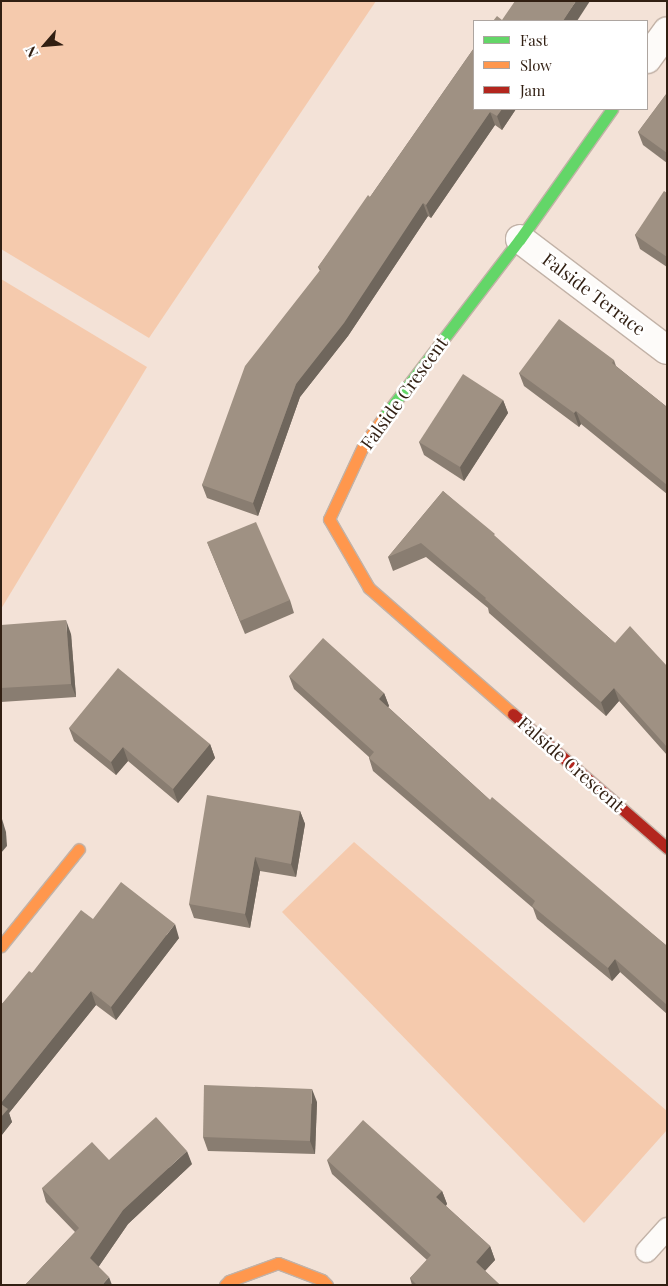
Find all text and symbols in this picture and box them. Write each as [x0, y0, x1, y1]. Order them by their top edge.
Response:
north arrow [20, 20, 70, 70]
legend [473, 20, 648, 110]
text: Fast [520, 30, 548, 50]
text: N [20, 43, 42, 61]
text: Slow [520, 55, 552, 75]
text: Jam [520, 80, 545, 100]
street label: Falside Terrace [538, 248, 650, 340]
street label: Falside Crescent [356, 333, 452, 453]
street label: Falside Crescent [513, 712, 629, 816]

